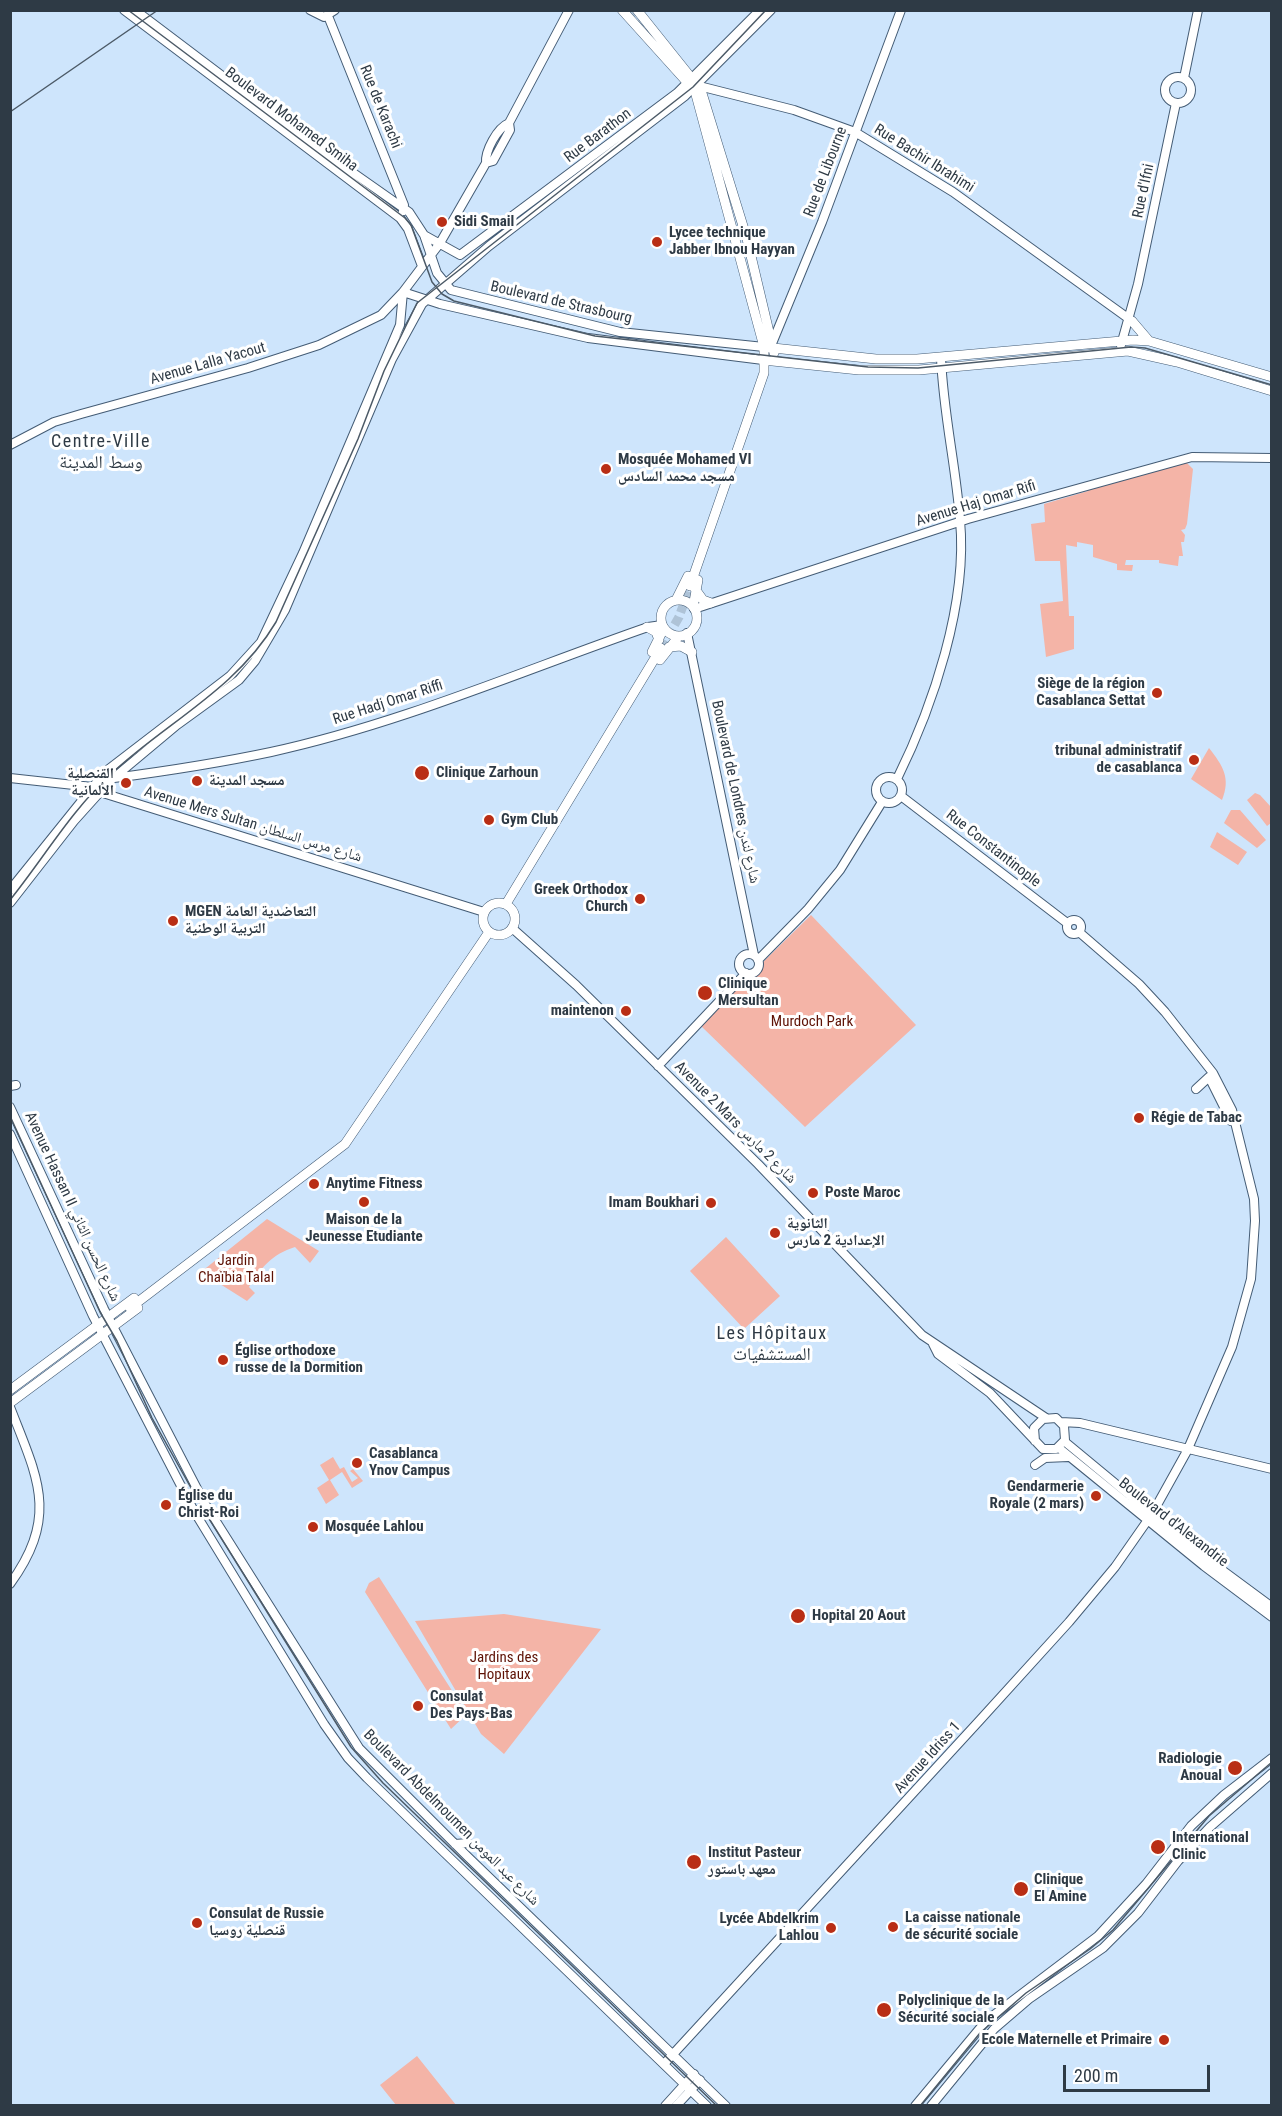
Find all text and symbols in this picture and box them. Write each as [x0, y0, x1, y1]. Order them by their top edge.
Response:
street label: Rue de Karachi [355, 63, 405, 151]
street label: Boulevard Mohamed Smiha [221, 64, 361, 176]
street label: Rue Barathon [561, 105, 635, 167]
street label: Rue Bachir Ibrahimi [871, 121, 977, 197]
street label: Rue de Libourne [801, 124, 851, 220]
street label: Rue d'Ifni [1129, 162, 1159, 220]
place label: Sidi Smail [454, 213, 514, 231]
marker: Sidi Smail [435, 215, 449, 229]
place label: Lycee technique Jabber Ibnou Hayyan [669, 224, 795, 259]
marker: Lycee technique Jabber Ibnou Hayyan [650, 235, 664, 249]
street label: Boulevard de Strasbourg [489, 278, 633, 328]
street label: Avenue Lalla Yacout [148, 339, 268, 389]
district label: Centre-Ville وسط المدينة [51, 431, 151, 474]
place label: Mosquée Mohamed VI مسجد محمد السادس [618, 451, 751, 486]
marker: Mosquée Mohamed VI مسجد محمد السادس [599, 462, 613, 476]
street label: Avenue Haj Omar Rifi [914, 477, 1038, 531]
place label: Siège de la région Casablanca Settat [1036, 675, 1145, 710]
street label: Rue Hadj Omar Riffi [331, 677, 445, 729]
marker: Siège de la région Casablanca Settat [1150, 686, 1164, 700]
street label: Boulevard de Londres شارع لندن [707, 699, 763, 885]
place label: tribunal administratif de casablanca [1055, 742, 1182, 777]
marker: tribunal administratif de casablanca [1187, 753, 1201, 767]
marker: Clinique Zarhoun [413, 764, 431, 782]
place label: Clinique Zarhoun [436, 764, 538, 782]
place label: القنصلية الألمانية [67, 765, 114, 800]
place label: مسجد المدينة [209, 772, 285, 790]
marker: مسجد المدينة [190, 774, 204, 788]
marker: القنصلية الألمانية [119, 776, 133, 790]
street label: Avenue Mers Sultan شارع مرس السلطان [142, 783, 364, 867]
street label: Rue Constantinople [942, 806, 1044, 892]
place label: Gym Club [501, 811, 558, 829]
marker: Gym Club [482, 813, 496, 827]
place label: Greek Orthodox Church [534, 881, 628, 916]
marker: Greek Orthodox Church [633, 892, 647, 906]
place label: MGEN التعاضدية العامة التربية الوطنية [185, 903, 317, 938]
marker: MGEN التعاضدية العامة التربية الوطنية [166, 914, 180, 928]
place label: Clinique Mersultan [718, 975, 779, 1010]
marker: Clinique Mersultan [696, 984, 714, 1002]
place label: maintenon [551, 1002, 614, 1020]
marker: maintenon [619, 1004, 633, 1018]
park label: Murdoch Park [771, 1013, 853, 1031]
street label: Avenue 2 Mars شارع 2 مارس [670, 1058, 800, 1188]
street label: Avenue Hassan II شارع الحسن الثاني [20, 1109, 124, 1305]
place label: Régie de Tabac [1151, 1109, 1242, 1127]
marker: Régie de Tabac [1132, 1111, 1146, 1125]
place label: Anytime Fitness [326, 1175, 423, 1193]
marker: Anytime Fitness [307, 1177, 321, 1191]
place label: Poste Maroc [825, 1184, 900, 1202]
marker: Poste Maroc [806, 1186, 820, 1200]
place label: Imam Boukhari [609, 1194, 699, 1212]
marker: Maison de la Jeunesse Etudiante [357, 1195, 371, 1209]
marker: Imam Boukhari [704, 1196, 718, 1210]
place label: Maison de la Jeunesse Etudiante [305, 1211, 423, 1246]
place label: الثانوية الإعدادية 2 مارس [787, 1215, 885, 1250]
marker: الثانوية الإعدادية 2 مارس [768, 1226, 782, 1240]
park label: Jardin Chaïbia Talal [198, 1252, 274, 1287]
district label: Les Hôpitaux المستشفيات [716, 1323, 828, 1366]
place label: Église orthodoxe russe de la Dormition [235, 1342, 363, 1377]
marker: Église orthodoxe russe de la Dormition [216, 1353, 230, 1367]
place label: Casablanca Ynov Campus [369, 1445, 450, 1480]
marker: Casablanca Ynov Campus [350, 1456, 364, 1470]
street label: Boulevard d'Alexandrie [1115, 1475, 1231, 1571]
place label: Gendarmerie Royale (2 mars) [990, 1478, 1084, 1513]
place label: Église du Christ-Roi [178, 1487, 239, 1522]
marker: Gendarmerie Royale (2 mars) [1089, 1489, 1103, 1503]
marker: Église du Christ-Roi [159, 1498, 173, 1512]
place label: Mosquée Lahlou [325, 1518, 424, 1536]
marker: Mosquée Lahlou [306, 1520, 320, 1534]
marker: Hopital 20 Aout [789, 1607, 807, 1625]
place label: Hopital 20 Aout [812, 1607, 906, 1625]
park label: Jardins des Hopitaux [470, 1649, 538, 1684]
place label: Consulat Des Pays-Bas [430, 1688, 513, 1723]
marker: Consulat Des Pays-Bas [411, 1699, 425, 1713]
street label: Avenue Idriss 1 [891, 1718, 965, 1798]
street label: Boulevard Abdelmoumen شارع عبد المومن [359, 1726, 543, 1910]
place label: Radiologie Anoual [1158, 1750, 1222, 1785]
marker: Radiologie Anoual [1226, 1759, 1244, 1777]
place label: International Clinic [1172, 1829, 1249, 1864]
marker: International Clinic [1149, 1838, 1167, 1856]
place label: Institut Pasteur معهد باستور [708, 1844, 801, 1879]
marker: Institut Pasteur معهد باستور [685, 1853, 703, 1871]
place label: Clinique El Amine [1034, 1871, 1087, 1906]
marker: Clinique El Amine [1012, 1880, 1030, 1898]
place label: Consulat de Russie قنصلية روسيا [209, 1905, 324, 1940]
place label: La caisse nationale de sécurité sociale [905, 1909, 1020, 1944]
place label: Lycée Abdelkrim Lahlou [720, 1910, 819, 1945]
marker: Consulat de Russie قنصلية روسيا [190, 1916, 204, 1930]
marker: La caisse nationale de sécurité sociale [886, 1920, 900, 1934]
marker: Lycée Abdelkrim Lahlou [824, 1921, 838, 1935]
place label: Polyclinique de la Sécurité sociale [898, 1992, 1004, 2027]
marker: Polyclinique de la Sécurité sociale [875, 2001, 893, 2019]
place label: Ecole Maternelle et Primaire [982, 2031, 1152, 2049]
marker: Ecole Maternelle et Primaire [1157, 2033, 1171, 2047]
scale bar [1066, 2053, 1213, 2091]
text: 200 m [1074, 2065, 1118, 2086]

